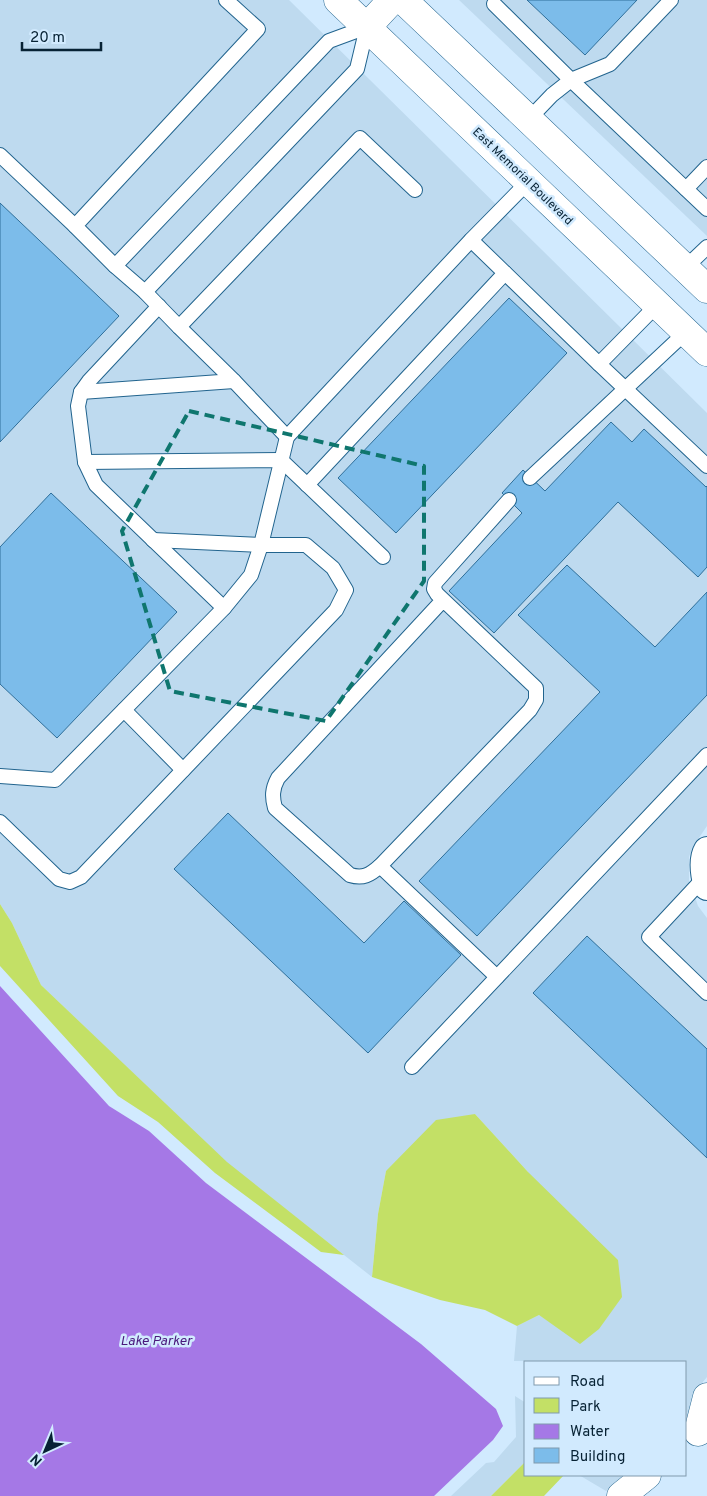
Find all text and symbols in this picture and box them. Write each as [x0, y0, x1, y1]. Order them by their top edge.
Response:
scale bar [22, 20, 101, 52]
text: 20 m [30, 29, 65, 48]
street label: East Memorial Boulevard [469, 125, 576, 229]
water label: Lake Parker [120, 1333, 193, 1350]
legend [524, 1361, 687, 1476]
text: Road [570, 1373, 605, 1392]
text: Park [570, 1398, 601, 1417]
text: Water [570, 1423, 610, 1442]
north arrow [20, 1426, 70, 1476]
text: Building [570, 1448, 625, 1467]
text: N [27, 1450, 47, 1469]

